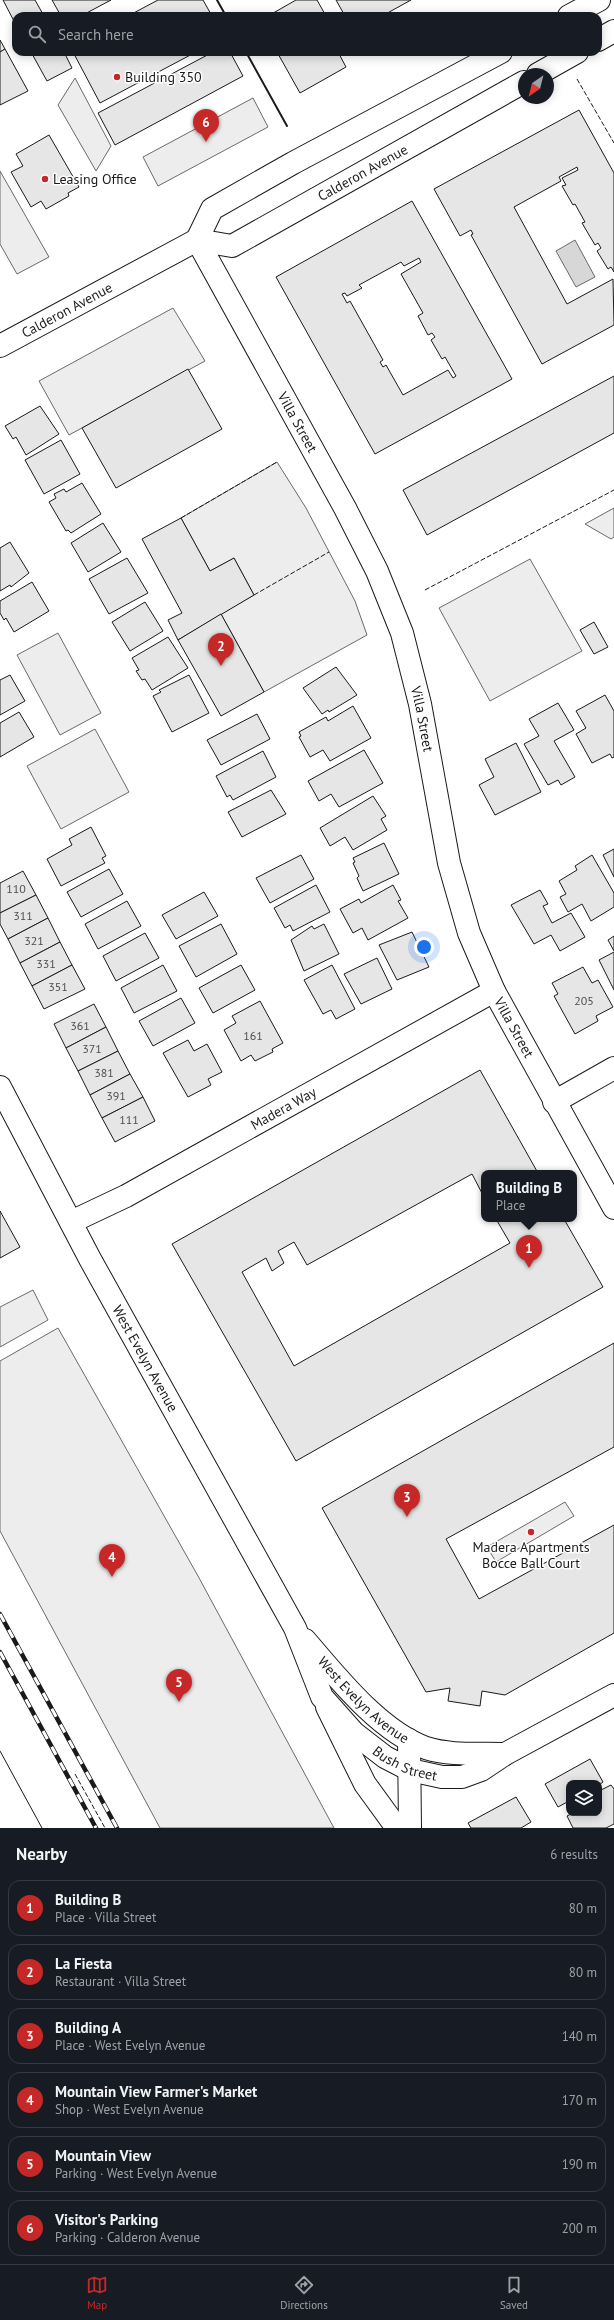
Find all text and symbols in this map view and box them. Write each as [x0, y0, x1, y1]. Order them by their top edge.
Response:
search box [12, 12, 602, 56]
icon: search [26, 23, 48, 45]
text: Search here [58, 25, 134, 44]
place label: Building 350 [125, 68, 202, 86]
north arrow [518, 68, 554, 104]
marker: Building 350 [112, 72, 122, 82]
pin: 6 [193, 109, 219, 142]
street label: Calderon Avenue [314, 140, 411, 205]
place label: Leasing Office [53, 170, 137, 188]
marker: Leasing Office [40, 174, 50, 184]
street label: Calderon Avenue [18, 278, 115, 342]
street label: Villa Street [273, 388, 322, 456]
pin: 2 [208, 633, 234, 666]
street label: Villa Street [407, 683, 438, 753]
house number: 110 [6, 881, 26, 896]
house number: 311 [13, 908, 33, 923]
house number: 321 [24, 933, 44, 948]
your location [414, 937, 434, 957]
house number: 331 [36, 956, 56, 971]
house number: 351 [48, 979, 68, 994]
street label: Villa Street [490, 993, 538, 1061]
house number: 205 [574, 993, 594, 1008]
house number: 361 [70, 1018, 90, 1033]
house number: 161 [243, 1028, 263, 1043]
house number: 371 [82, 1041, 102, 1056]
house number: 381 [94, 1065, 114, 1080]
street label: Madera Way [247, 1083, 320, 1134]
house number: 391 [106, 1088, 126, 1103]
house number: 111 [119, 1112, 139, 1127]
popup [481, 1170, 577, 1222]
text: Building B [496, 1178, 562, 1197]
text: Place [496, 1197, 525, 1214]
pin: 1 [516, 1235, 542, 1268]
street label: West Evelyn Avenue [108, 1302, 182, 1415]
pin: 3 [394, 1484, 420, 1517]
marker: Madera Apartments Bocce Ball Court [526, 1527, 536, 1537]
place label: Madera Apartments Bocce Ball Court [472, 1538, 590, 1572]
pin: 4 [99, 1544, 125, 1577]
street label: West Evelyn Avenue [314, 1653, 412, 1747]
pin: 5 [166, 1669, 192, 1702]
street label: Bush Street [369, 1742, 439, 1785]
map controls [566, 1780, 602, 1816]
button: layers [566, 1780, 602, 1816]
text: Nearby [16, 1843, 67, 1865]
text: 6 results [550, 1846, 598, 1863]
text: Building B [55, 1890, 121, 1909]
text: 1 [26, 1900, 34, 1917]
text: 80 m [569, 1900, 597, 1917]
text: Place · Villa Street [55, 1909, 156, 1926]
text: La Fiesta [55, 1954, 112, 1973]
text: 2 [26, 1964, 34, 1981]
text: 80 m [569, 1964, 597, 1981]
text: Restaurant · Villa Street [55, 1973, 186, 1990]
text: Building A [55, 2018, 121, 2037]
text: 3 [26, 2028, 34, 2045]
text: 140 m [562, 2028, 597, 2045]
text: Place · West Evelyn Avenue [55, 2037, 205, 2054]
text: Mountain View Farmer's Market [55, 2082, 257, 2101]
text: 4 [26, 2092, 34, 2109]
text: 170 m [562, 2092, 597, 2109]
text: Shop · West Evelyn Avenue [55, 2101, 204, 2118]
text: Mountain View [55, 2146, 151, 2165]
text: 5 [26, 2156, 34, 2173]
text: 190 m [562, 2156, 597, 2173]
text: Parking · West Evelyn Avenue [55, 2165, 217, 2182]
text: Visitor's Parking [55, 2210, 158, 2229]
text: 6 [26, 2220, 34, 2237]
text: 200 m [562, 2220, 597, 2237]
text: Parking · Calderon Avenue [55, 2229, 200, 2246]
tab: Map [86, 2274, 108, 2312]
tab: Directions [280, 2274, 328, 2312]
tab: Saved [500, 2274, 528, 2312]

